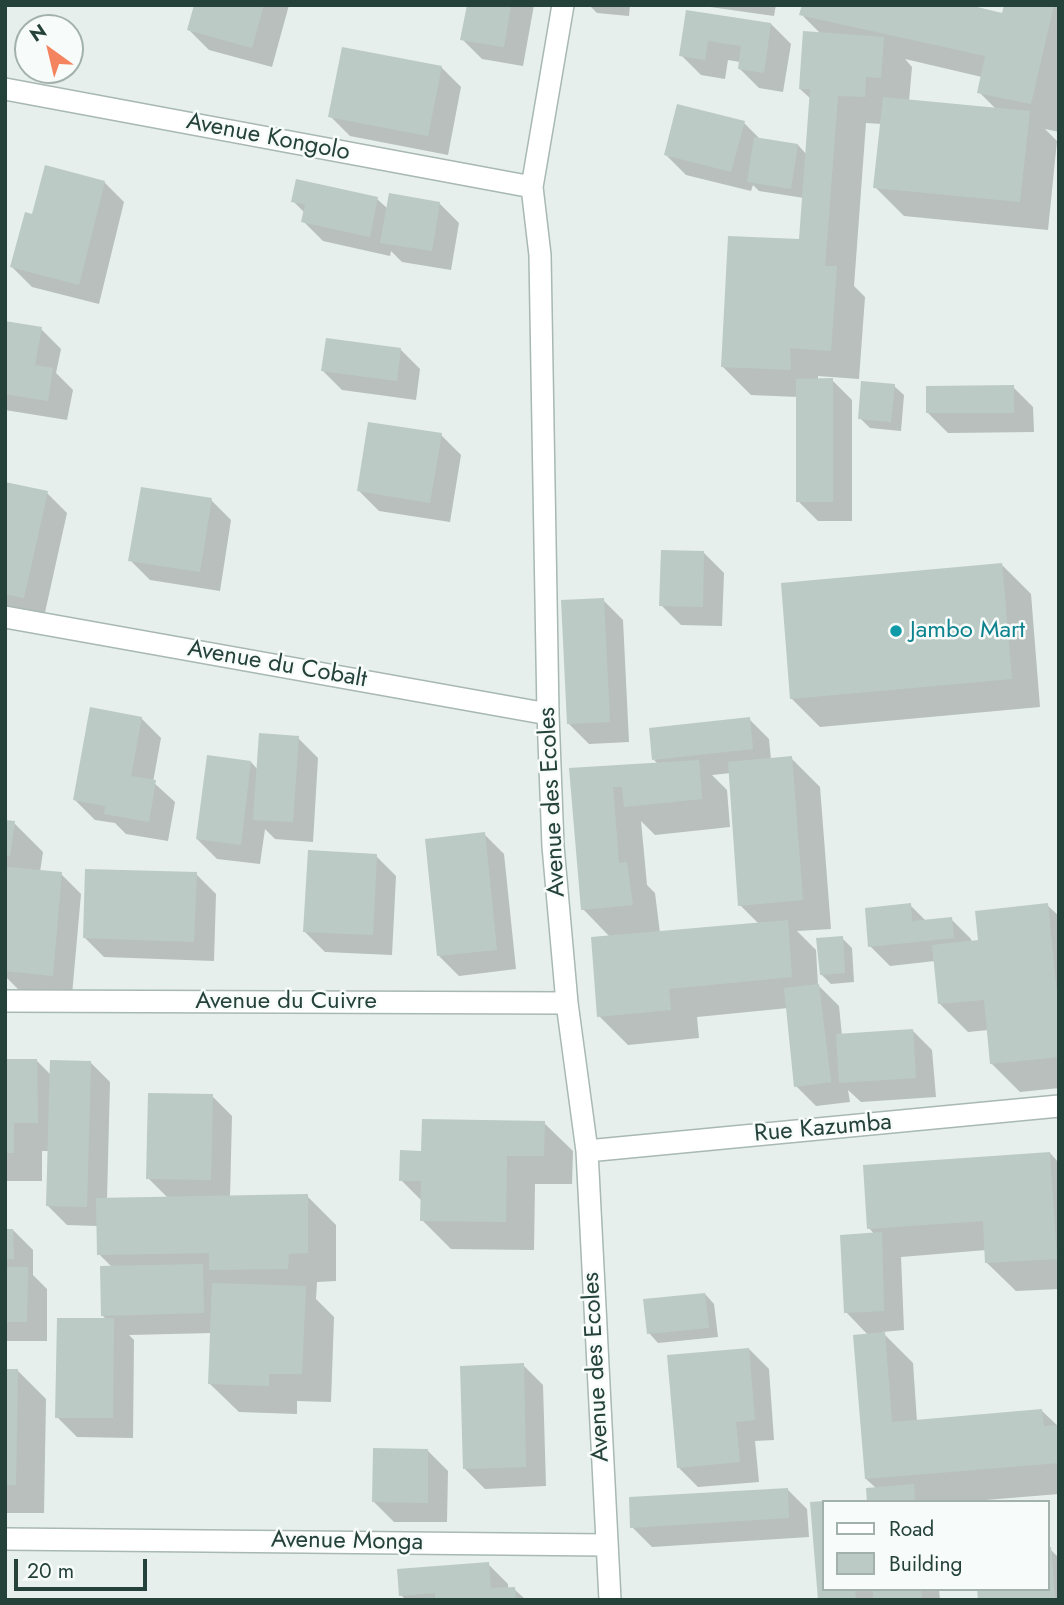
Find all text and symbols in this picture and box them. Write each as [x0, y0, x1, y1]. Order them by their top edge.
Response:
north arrow [14, 14, 84, 84]
text: N [24, 17, 52, 48]
street label: Avenue Kongolo [184, 108, 352, 168]
place label: Jambo Mart [910, 617, 1025, 645]
marker: Jambo Mart [888, 623, 904, 639]
street label: Avenue du Cobalt [185, 635, 369, 695]
street label: Avenue des Ecoles [534, 706, 572, 898]
street label: Avenue du Cuivre [195, 988, 377, 1016]
street label: Rue Kazumba [753, 1109, 893, 1149]
street label: Avenue des Ecoles [578, 1271, 616, 1463]
legend [822, 1500, 1050, 1591]
text: Road [889, 1514, 934, 1544]
street label: Avenue Monga [271, 1526, 423, 1558]
scale bar [18, 1546, 150, 1590]
text: Building [889, 1549, 962, 1579]
text: 20 m [27, 1556, 74, 1586]

